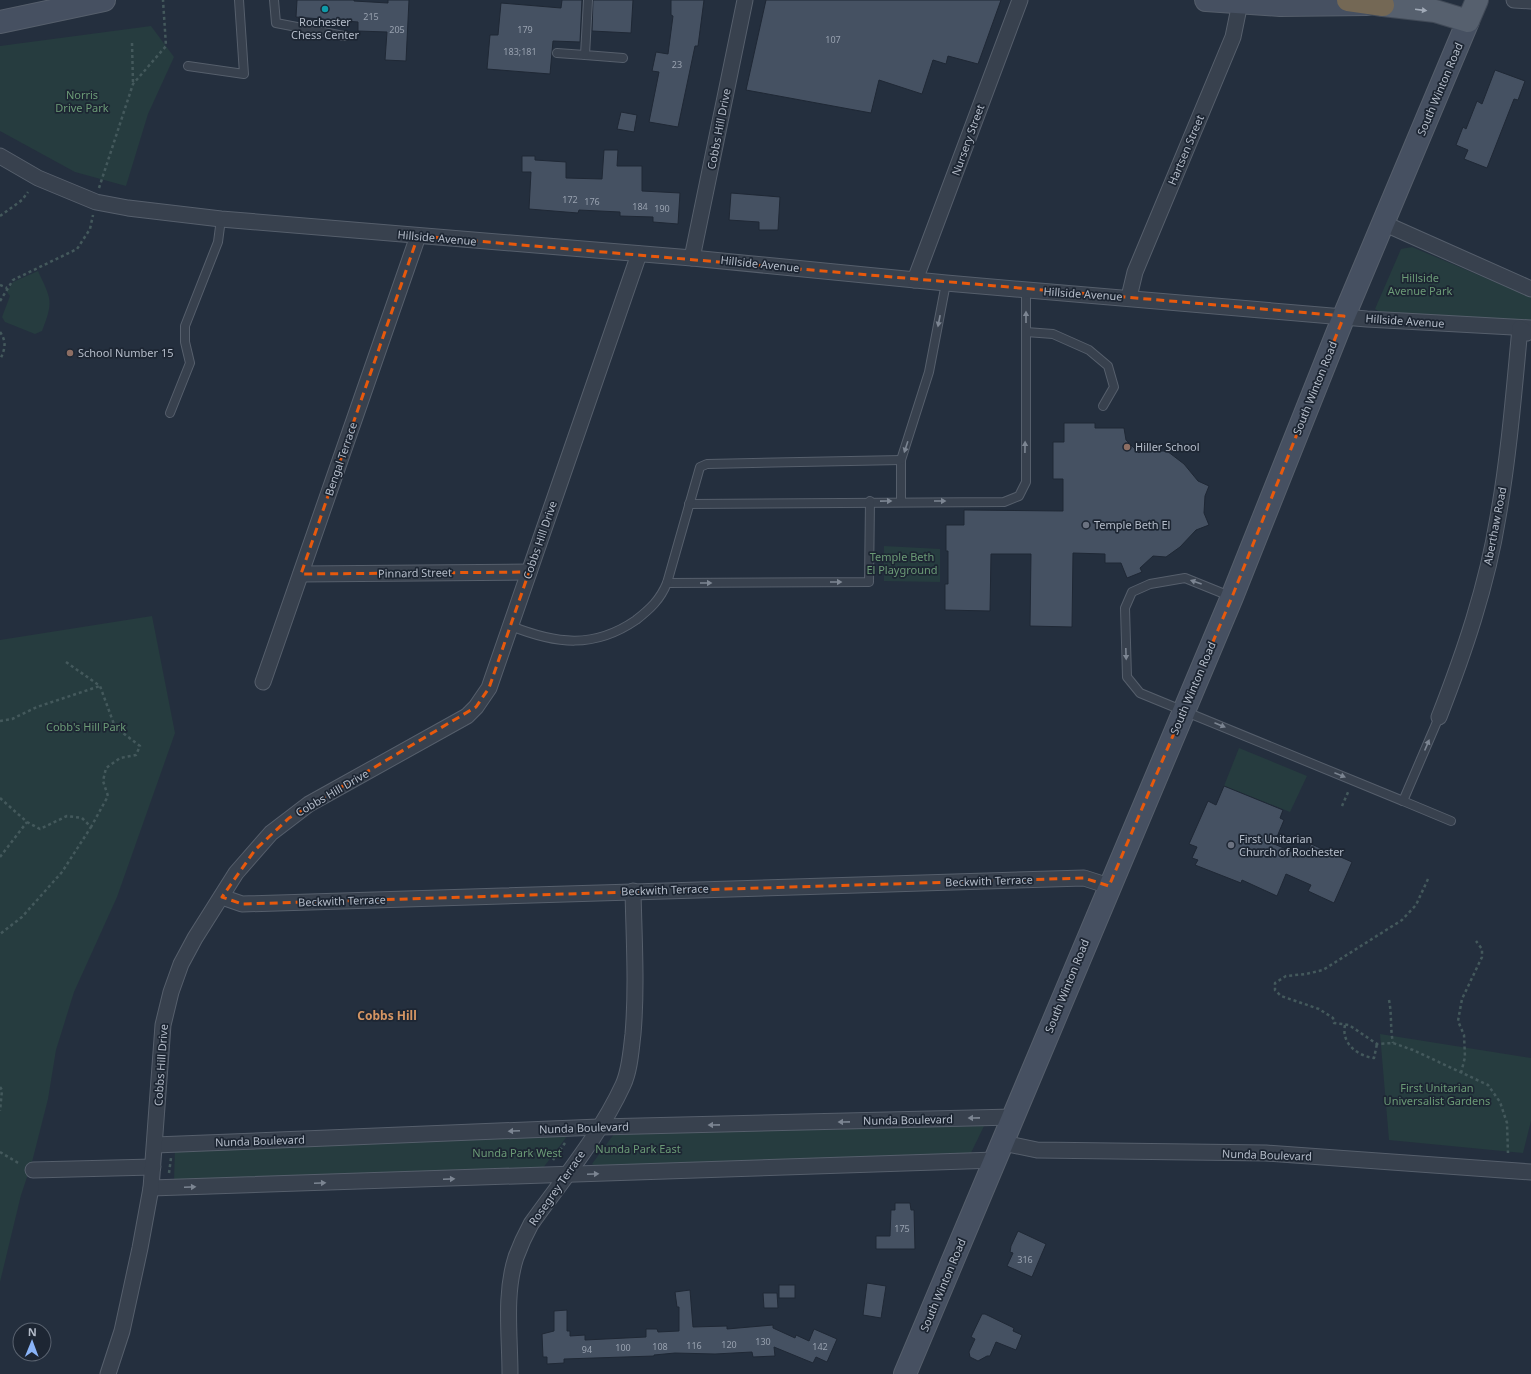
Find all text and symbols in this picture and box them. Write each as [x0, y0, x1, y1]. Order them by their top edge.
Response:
marker: Rochester Chess Center [320, 4, 330, 14]
one-way arrow [1415, 7, 1427, 13]
house number: 215 [363, 10, 379, 23]
place label: Rochester Chess Center [291, 14, 359, 42]
house number: 205 [389, 23, 405, 36]
house number: 179 [517, 23, 533, 36]
house number: 107 [825, 33, 841, 46]
street label: South Winton Road [1413, 40, 1466, 138]
house number: 183;181 [503, 45, 537, 58]
house number: 23 [672, 58, 682, 71]
park label: Norris Drive Park [55, 87, 109, 115]
street label: Cobbs Hill Drive [703, 87, 734, 171]
street label: Nursery Street [948, 102, 987, 178]
street label: Hartsen Street [1164, 112, 1207, 187]
house number: 172 [562, 193, 578, 206]
house number: 176 [584, 195, 600, 208]
house number: 184 [632, 200, 648, 213]
house number: 190 [654, 202, 670, 215]
street label: Hillside Avenue [397, 227, 477, 248]
street label: Hillside Avenue [720, 252, 800, 275]
park label: Hillside Avenue Park [1388, 270, 1452, 298]
street label: Hillside Avenue [1043, 283, 1123, 304]
one-way arrow [1023, 310, 1029, 323]
street label: Hillside Avenue [1365, 310, 1445, 331]
one-way arrow [935, 315, 941, 327]
street label: South Winton Road [1289, 339, 1340, 437]
place label: School Number 15 [78, 345, 174, 360]
marker: School Number 15 [65, 348, 75, 358]
street label: Bengal Terrace [321, 420, 360, 498]
place label: Hiller School [1135, 439, 1200, 454]
one-way arrow [1022, 440, 1028, 453]
one-way arrow [903, 441, 909, 453]
marker: Hiller School [1122, 442, 1132, 452]
street label: Aberthaw Road [1480, 485, 1509, 566]
one-way arrow [880, 498, 893, 504]
one-way arrow [934, 498, 947, 504]
street label: Cobbs Hill Drive [519, 499, 560, 581]
place label: Temple Beth El [1094, 517, 1170, 532]
marker: Temple Beth El [1081, 520, 1091, 530]
park label: Temple Beth El Playground [866, 549, 938, 577]
street label: Pinnard Street [378, 564, 452, 581]
one-way arrow [1189, 578, 1201, 584]
one-way arrow [830, 579, 843, 585]
one-way arrow [700, 580, 713, 586]
street label: South Winton Road [1166, 639, 1219, 737]
one-way arrow [1123, 648, 1129, 661]
park label: Cobb's Hill Park [46, 719, 126, 734]
one-way arrow [1214, 723, 1226, 729]
one-way arrow [1425, 738, 1431, 750]
street label: Cobbs Hill Drive [292, 766, 371, 820]
one-way arrow [1334, 772, 1345, 778]
place label: First Unitarian Church of Rochester [1239, 831, 1344, 859]
marker: First Unitarian Church of Rochester [1226, 840, 1236, 850]
street label: Beckwith Terrace [945, 871, 1033, 890]
street label: Beckwith Terrace [621, 880, 709, 899]
street label: Beckwith Terrace [298, 891, 386, 910]
street label: South Winton Road [1041, 937, 1092, 1035]
district label: Cobbs Hill [357, 1007, 417, 1024]
street label: Cobbs Hill Drive [150, 1024, 171, 1106]
park label: First Unitarian Universalist Gardens [1384, 1080, 1490, 1108]
street label: Nunda Boulevard [863, 1111, 953, 1128]
one-way arrow [967, 1115, 980, 1121]
street label: Nunda Boulevard [539, 1118, 629, 1137]
one-way arrow [838, 1118, 850, 1125]
one-way arrow [707, 1122, 720, 1128]
one-way arrow [508, 1127, 520, 1134]
street label: Nunda Boulevard [215, 1131, 305, 1150]
park label: Nunda Park East [595, 1141, 681, 1156]
park label: Nunda Park West [472, 1145, 562, 1160]
street label: Nunda Boulevard [1222, 1145, 1312, 1164]
street label: Rosegrey Terrace [525, 1147, 588, 1228]
one-way arrow [587, 1171, 600, 1177]
one-way arrow [443, 1176, 456, 1182]
one-way arrow [314, 1180, 327, 1186]
one-way arrow [184, 1184, 197, 1190]
house number: 175 [894, 1222, 910, 1235]
street label: South Winton Road [916, 1236, 969, 1334]
house number: 316 [1017, 1253, 1033, 1266]
north arrow [12, 1322, 52, 1362]
text: N [28, 1324, 37, 1339]
house number: 130 [755, 1335, 771, 1348]
house number: 120 [721, 1338, 737, 1351]
house number: 116 [686, 1339, 702, 1352]
house number: 108 [652, 1340, 668, 1353]
house number: 142 [812, 1340, 828, 1353]
house number: 100 [615, 1341, 631, 1354]
house number: 94 [582, 1343, 592, 1356]

